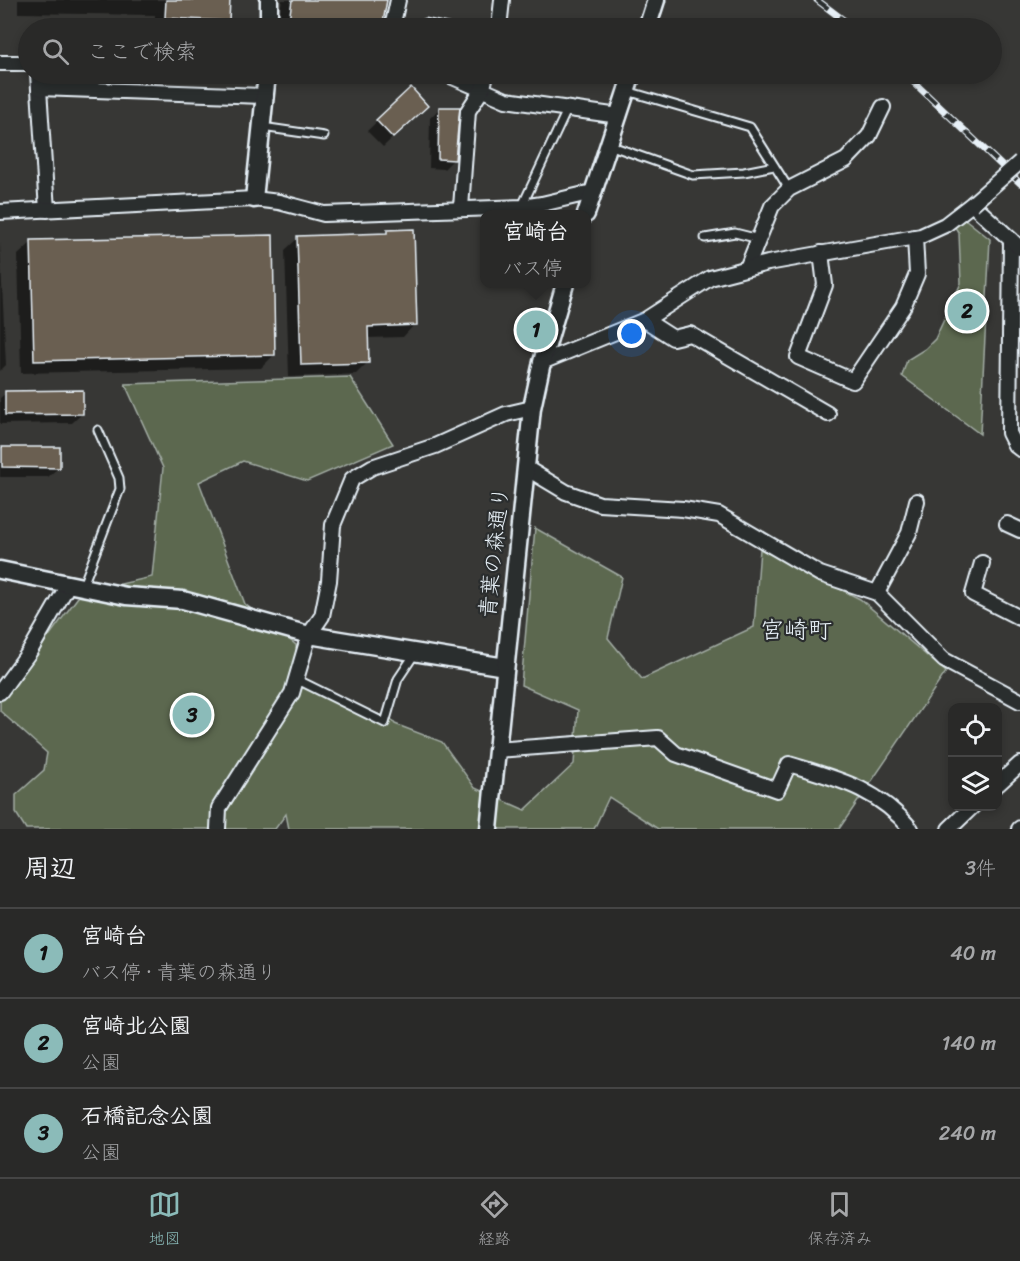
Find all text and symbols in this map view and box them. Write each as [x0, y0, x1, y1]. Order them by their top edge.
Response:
search box [18, 18, 1002, 84]
text: ここで検索 [87, 32, 197, 71]
icon: search [39, 35, 72, 68]
popup [480, 210, 591, 288]
text: 宮崎台 [502, 212, 569, 251]
text: バス停 [502, 251, 562, 286]
pin: 2 [948, 288, 986, 334]
pin: 1 [516, 308, 556, 352]
your location [617, 319, 646, 348]
street label: 青葉の森通り [468, 484, 520, 620]
district label: 宮崎町 [760, 609, 832, 651]
pin: 3 [172, 692, 212, 738]
map controls [948, 703, 1002, 811]
button: locate [948, 703, 1002, 757]
button: layers [948, 757, 1002, 811]
text: 周辺 [24, 845, 76, 891]
text: 3件 [965, 851, 996, 886]
text: 宮崎台 [81, 916, 147, 955]
text: 1 [39, 936, 48, 971]
text: 40 m [950, 936, 996, 971]
text: バス停 · 青葉の森通り [81, 955, 277, 990]
text: 宮崎北公園 [81, 1006, 191, 1045]
text: 2 [38, 1026, 49, 1061]
text: 140 m [942, 1026, 996, 1061]
text: 公園 [81, 1045, 121, 1080]
text: 石橋記念公園 [81, 1096, 213, 1135]
text: 3 [38, 1116, 49, 1151]
text: 240 m [939, 1116, 996, 1151]
text: 公園 [81, 1135, 121, 1170]
tab: 地図 [148, 1188, 181, 1253]
tab: 経路 [478, 1188, 511, 1253]
tab: 保存済み [808, 1188, 872, 1253]

